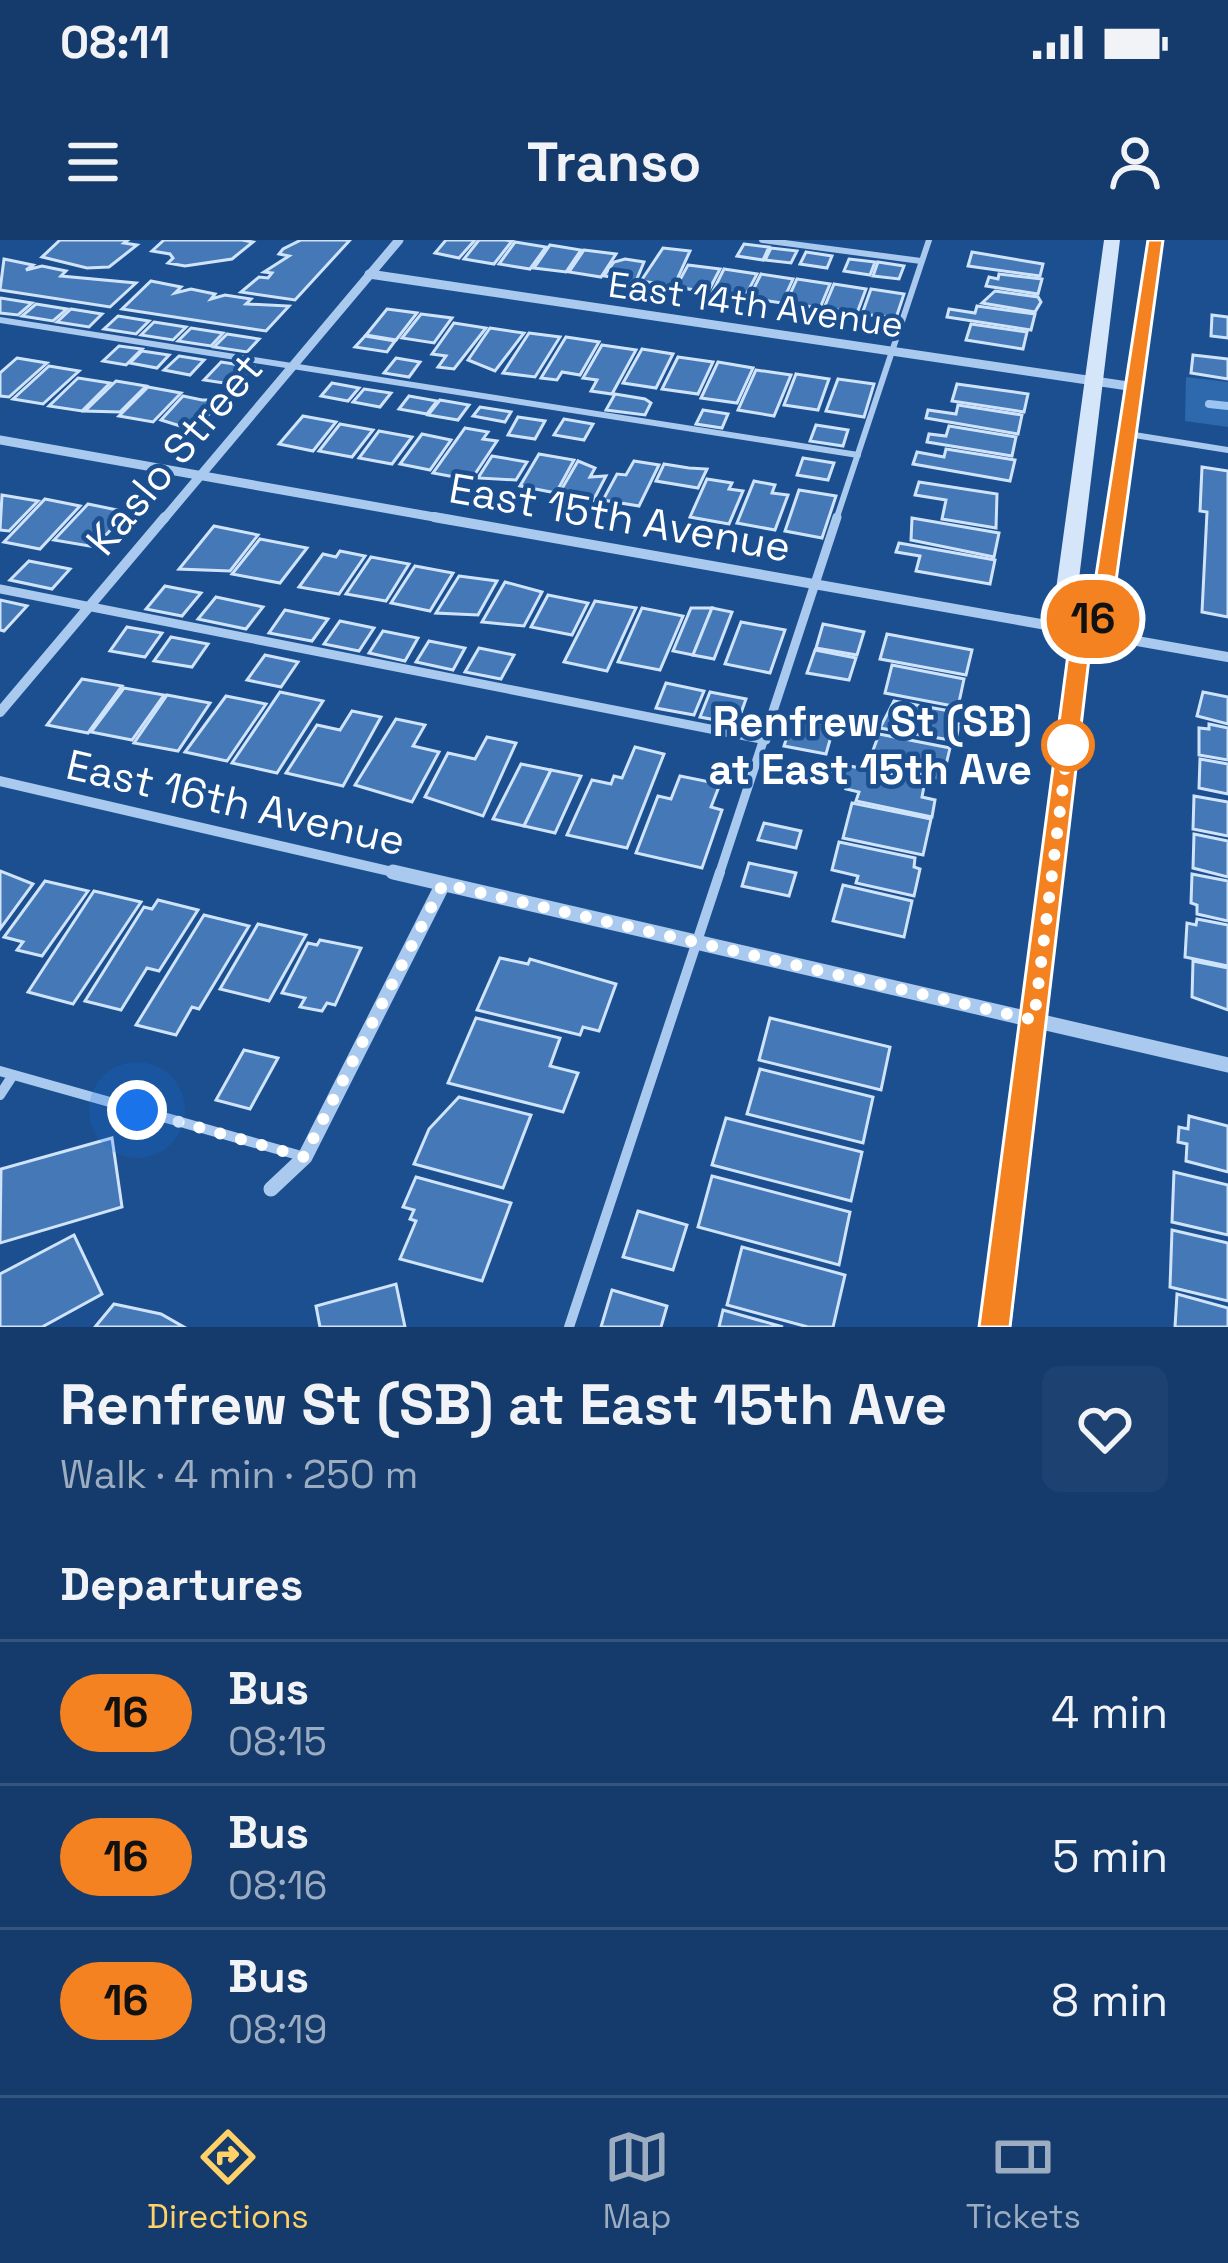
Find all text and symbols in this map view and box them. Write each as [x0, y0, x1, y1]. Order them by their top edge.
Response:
text: 08:11 [60, 14, 170, 71]
text: Transo [527, 128, 701, 197]
icon: menu [60, 129, 126, 195]
icon: person [1102, 129, 1168, 195]
street label: East 14th Avenue [605, 262, 906, 348]
street label: Kaslo Street [75, 343, 274, 566]
street label: East 15th Avenue [445, 461, 795, 574]
line badge: 16 [1039, 580, 1147, 658]
text: 16 [1071, 592, 1115, 645]
place label: Renfrew St (SB) at East 15th Ave [708, 695, 1032, 796]
marker: Renfrew St (SB) at East 15th Ave [1043, 720, 1093, 770]
street label: East 16th Avenue [61, 738, 411, 867]
your location [107, 1080, 167, 1140]
button: heart [1042, 1366, 1168, 1492]
text: Renfrew St (SB) at East 15th Ave [60, 1368, 947, 1441]
text: Walk · 4 min · 250 m [60, 1450, 418, 1499]
text: Departures [60, 1556, 303, 1613]
text: Bus [228, 1660, 309, 1717]
text: 4 min [1051, 1684, 1168, 1741]
text: 16 [104, 1686, 148, 1739]
text: 08:15 [228, 1717, 327, 1766]
text: Bus [228, 1804, 309, 1861]
text: 5 min [1052, 1828, 1168, 1885]
text: 16 [104, 1830, 148, 1883]
text: 08:16 [228, 1861, 327, 1910]
text: Bus [228, 1948, 309, 2005]
text: 8 min [1051, 1972, 1168, 2029]
text: 16 [104, 1974, 148, 2027]
text: 08:19 [228, 2005, 327, 2054]
tab: Directions [147, 2124, 309, 2238]
tab: Map [603, 2124, 672, 2238]
tab: Tickets [966, 2124, 1081, 2238]

